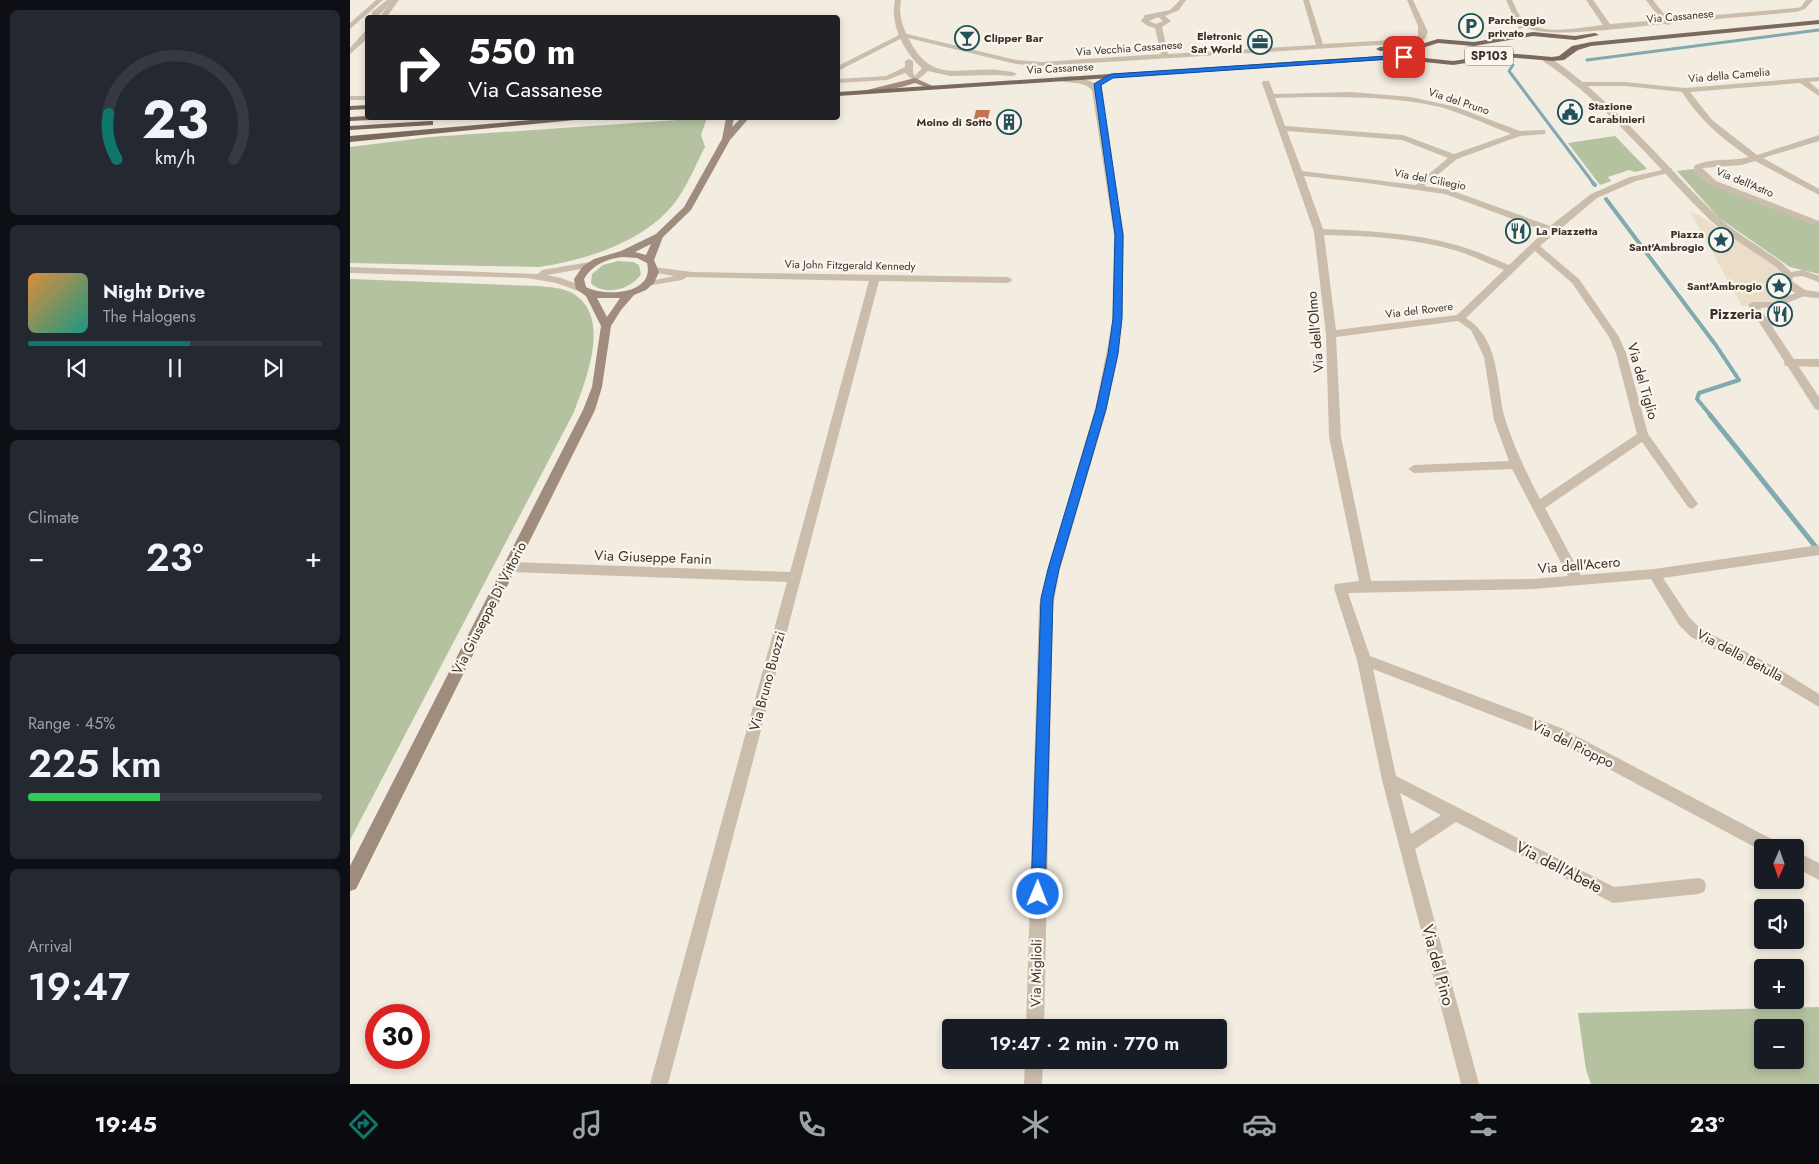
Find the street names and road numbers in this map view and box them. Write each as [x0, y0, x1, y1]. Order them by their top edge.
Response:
street label: Via Cassanese [1646, 5, 1715, 27]
street label: Via Vecchia Cassanese [1075, 36, 1183, 60]
road number: SP103 [1465, 46, 1513, 66]
street label: Via Cassanese [1026, 58, 1094, 78]
street label: Via della Camelia [1687, 63, 1771, 87]
street label: Via del Pruno [1426, 84, 1492, 118]
street label: Via dell'Astro [1714, 163, 1776, 201]
street label: Via del Ciliegio [1393, 164, 1467, 194]
street label: Via John Fitzgerald Kennedy [784, 256, 916, 274]
street label: Via dell'Olmo [1301, 290, 1329, 374]
street label: Via del Rovere [1384, 298, 1454, 322]
street label: Via del Tiglio [1622, 340, 1664, 422]
street label: Via Giuseppe Di Vittorio [447, 538, 531, 678]
street label: Via Giuseppe Fanin [594, 545, 712, 569]
street label: Via dell'Acero [1537, 551, 1621, 579]
street label: Via della Betulla [1693, 624, 1787, 686]
street label: Via Bruno Buozzi [744, 629, 790, 733]
street label: Via del Pioppo [1529, 716, 1618, 773]
street label: Via dell'Abete [1512, 835, 1606, 899]
street label: Via del Pino [1416, 922, 1460, 1008]
street label: Via Miglioli [1025, 939, 1047, 1007]

